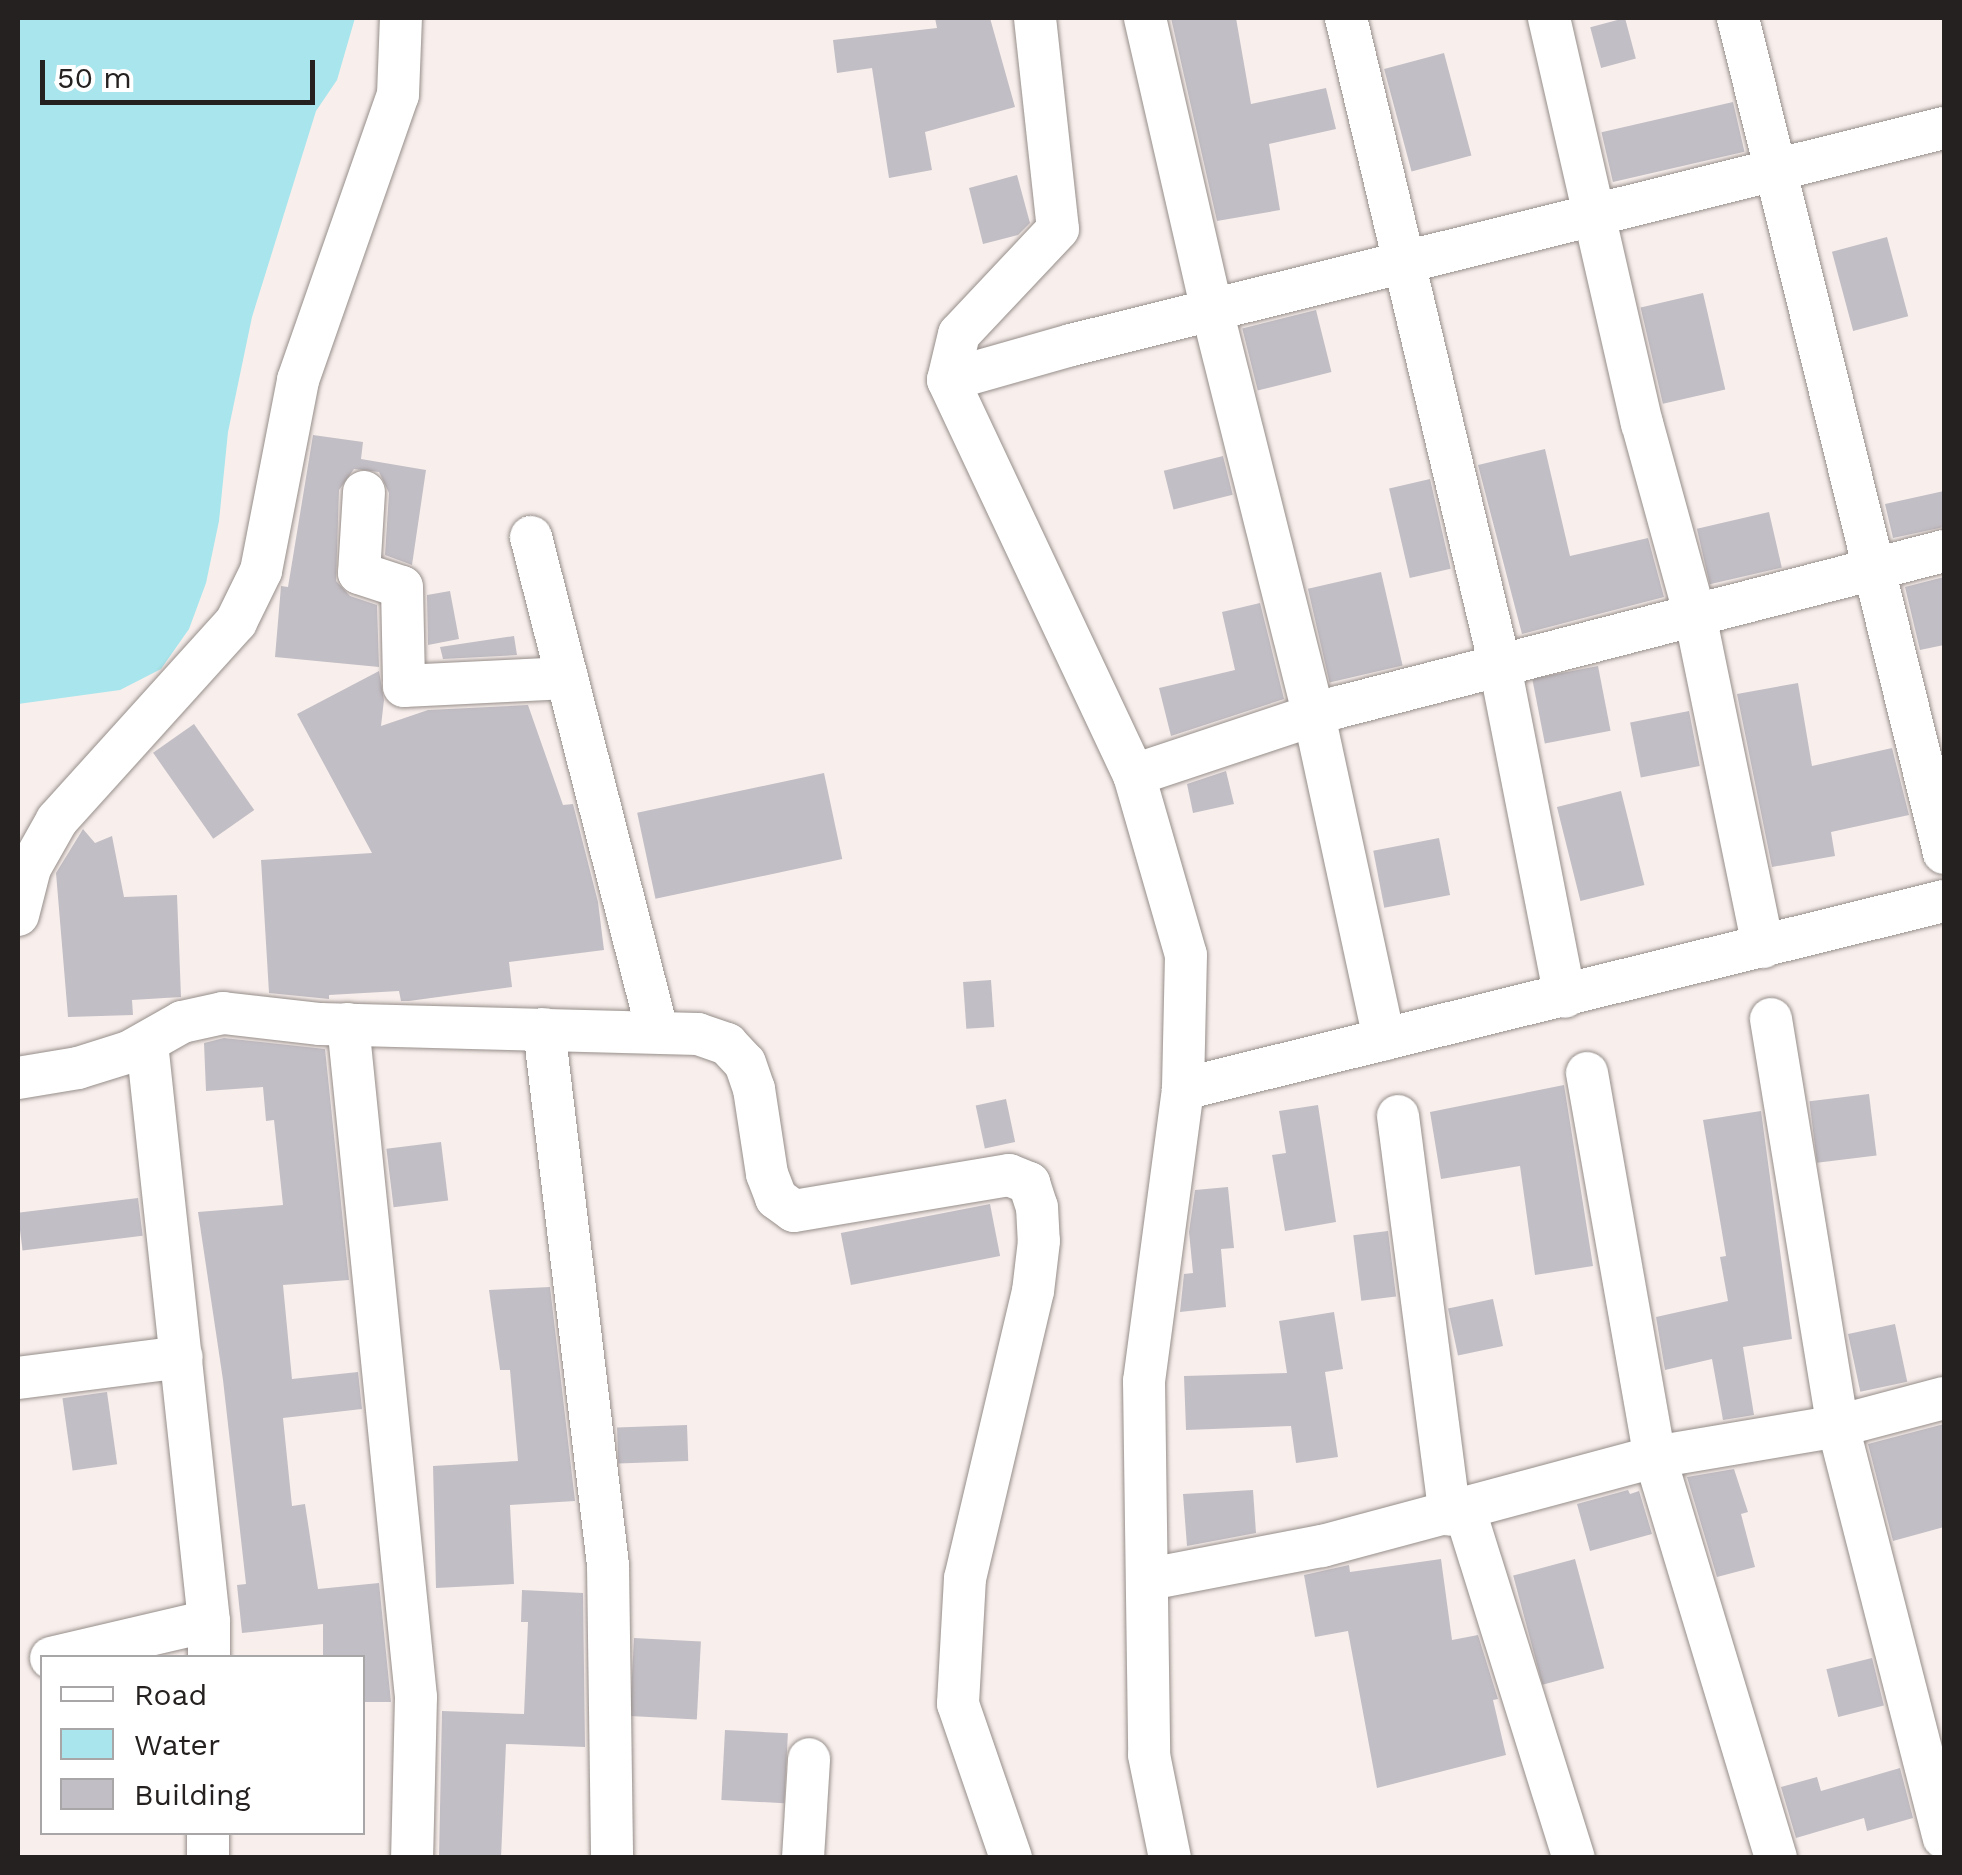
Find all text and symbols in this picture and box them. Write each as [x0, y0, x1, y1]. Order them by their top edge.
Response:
scale bar [45, 40, 320, 102]
text: 50 m [57, 60, 132, 95]
legend [40, 1655, 365, 1835]
text: Road [134, 1677, 207, 1712]
text: Water [134, 1727, 220, 1762]
text: Building [134, 1777, 251, 1812]

